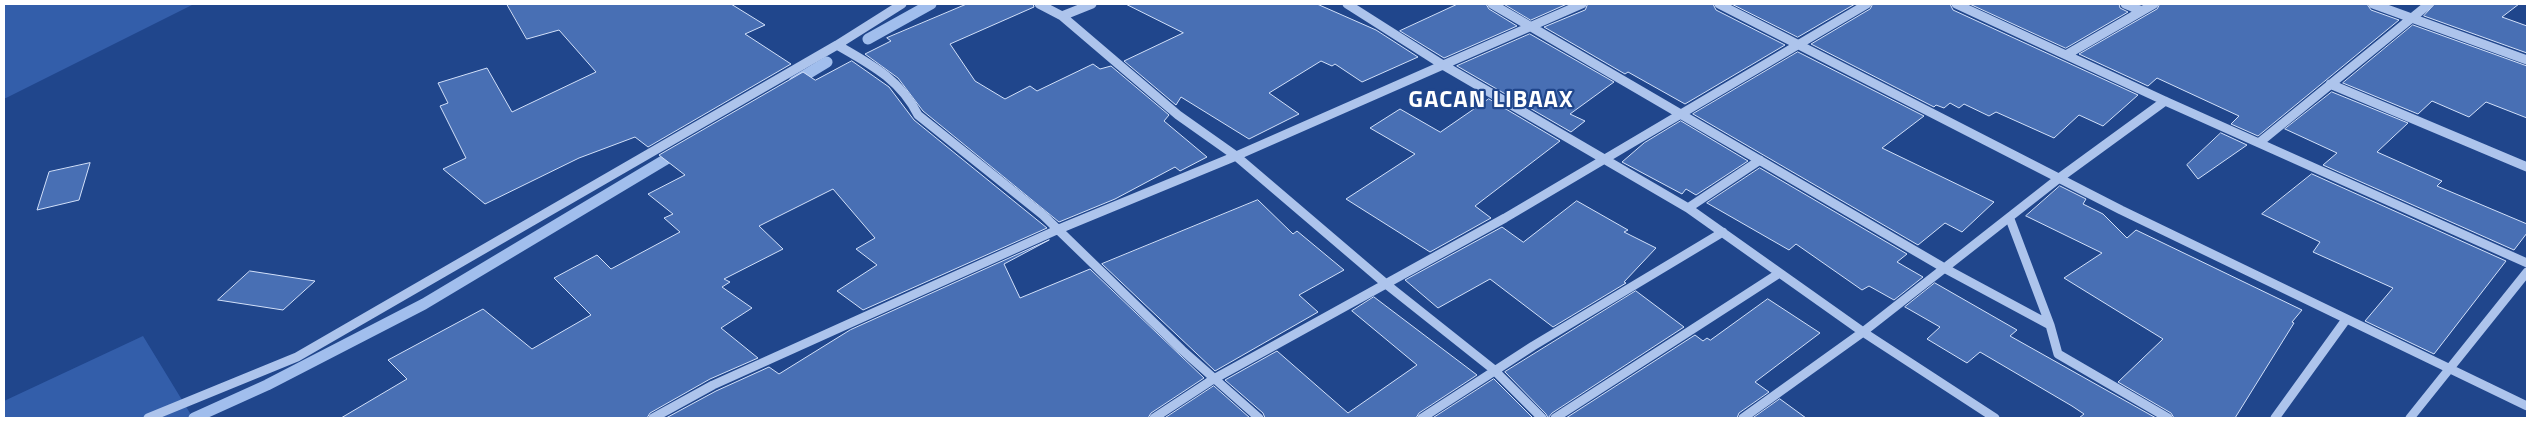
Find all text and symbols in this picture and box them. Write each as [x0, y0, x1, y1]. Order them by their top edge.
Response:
district label: GACAN LIBAAX [1407, 87, 1575, 115]

